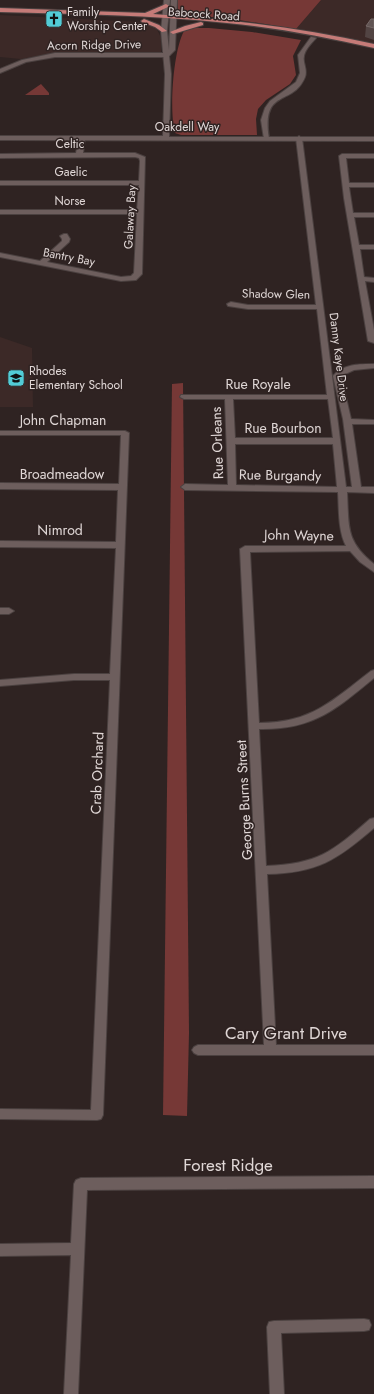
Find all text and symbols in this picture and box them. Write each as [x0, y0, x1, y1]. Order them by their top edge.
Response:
place label: Family Worship Center [67, 3, 148, 35]
street label: Babcock Road [167, 3, 241, 25]
church icon: Family Worship Center [44, 9, 64, 29]
street label: Acorn Ridge Drive [47, 35, 141, 55]
street label: Oakdell Way [155, 118, 220, 136]
street label: Celtic [56, 135, 85, 153]
street label: Gaelic [55, 163, 88, 181]
street label: Galaway Bay [119, 184, 141, 249]
street label: Norse [55, 192, 85, 210]
street label: Bantry Bay [41, 243, 97, 271]
street label: Shadow Glen [242, 284, 310, 304]
street label: Danny Kaye Drive [325, 312, 353, 402]
place label: Rhodes Elementary School [29, 362, 123, 394]
school or university icon: Rhodes Elementary School [6, 368, 26, 388]
street label: Rue Royale [225, 374, 291, 394]
street label: Rue Orleans [206, 406, 228, 480]
street label: John Chapman [18, 410, 106, 430]
street label: Rue Bourbon [244, 418, 322, 438]
street label: Broadmeadow [20, 464, 105, 484]
street label: Rue Burgandy [239, 464, 322, 486]
street label: Nimrod [37, 520, 83, 540]
street label: John Wayne [262, 524, 334, 546]
street label: Crab Orchard [86, 731, 108, 815]
street label: George Burns Street [231, 739, 257, 861]
street label: Cary Grant Drive [225, 1021, 347, 1045]
street label: Forest Ridge [183, 1153, 273, 1177]

